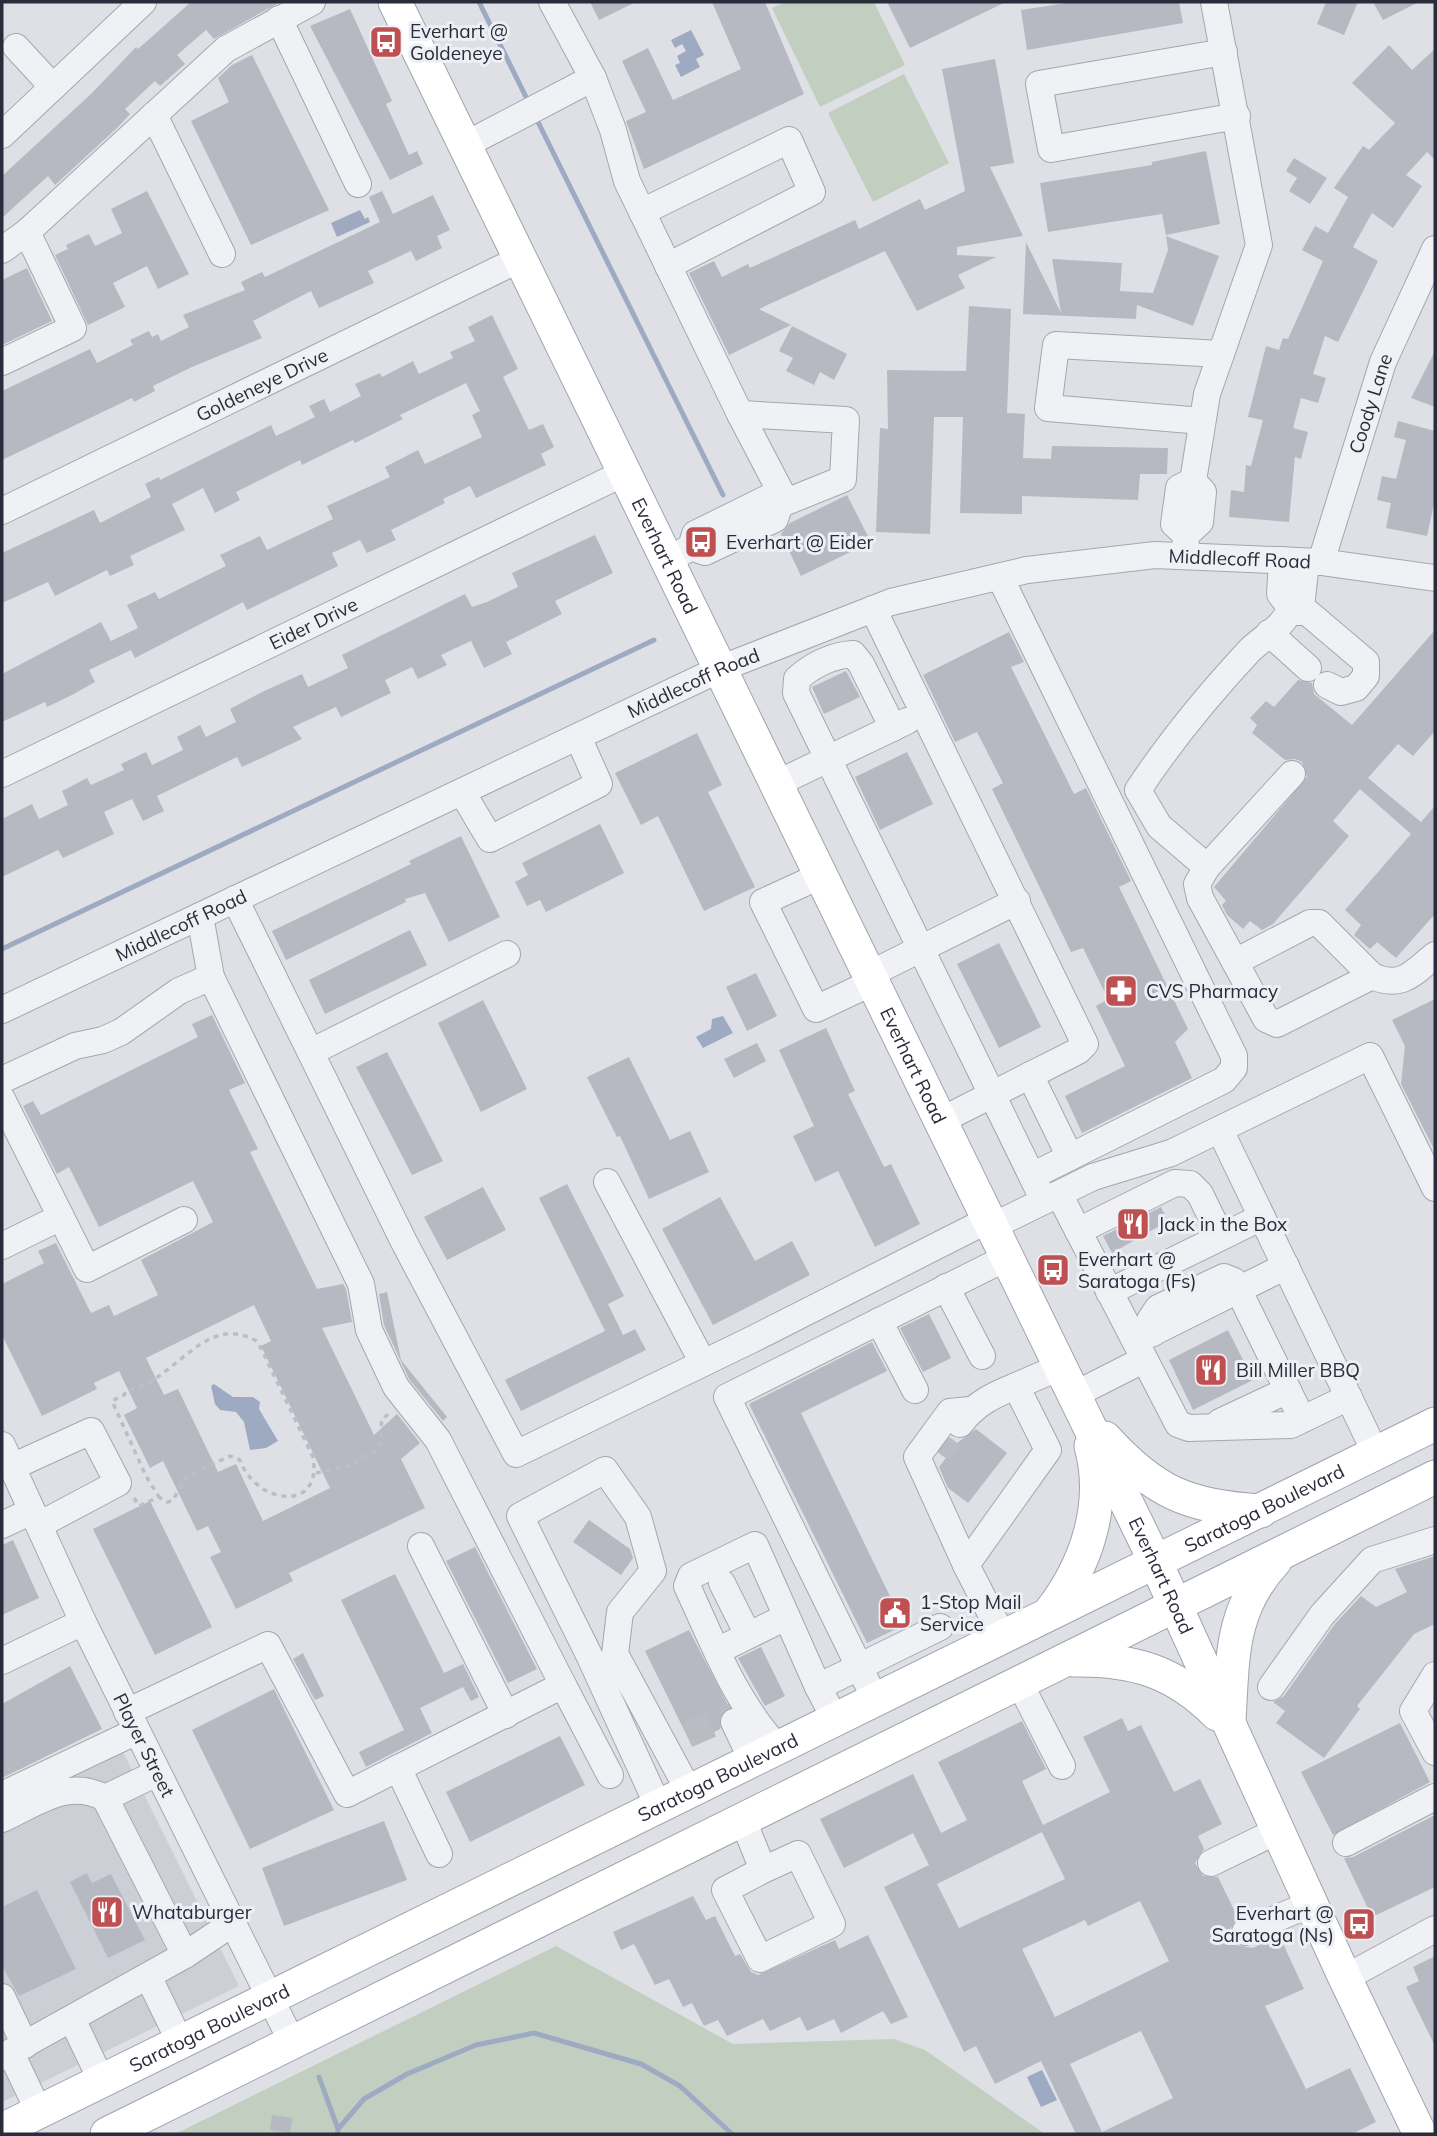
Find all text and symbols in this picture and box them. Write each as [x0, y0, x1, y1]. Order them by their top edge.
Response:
place label: Everhart @ Goldeneye [410, 19, 508, 65]
bus stop icon: Everhart @ Goldeneye [367, 23, 405, 61]
street label: Goldeneye Drive [192, 342, 332, 427]
street label: Coody Lane [1343, 349, 1397, 457]
street label: Everhart Road [626, 494, 703, 618]
bus stop icon: Everhart @ Eider [682, 523, 720, 561]
place label: Everhart @ Eider [726, 530, 874, 554]
street label: Middlecoff Road [1168, 544, 1312, 574]
street label: Eider Drive [265, 592, 362, 655]
street label: Middlecoff Road [623, 643, 763, 723]
street label: Middlecoff Road [111, 884, 250, 966]
pharmacy icon: CVS Pharmacy [1102, 972, 1140, 1010]
place label: CVS Pharmacy [1146, 979, 1278, 1003]
street label: Everhart Road [875, 1003, 952, 1127]
restaurant icon: Jack in the Box [1114, 1205, 1152, 1243]
place label: Jack in the Box [1158, 1212, 1287, 1236]
place label: Everhart @ Saratoga (Fs) [1078, 1247, 1197, 1293]
bus stop icon: Everhart @ Saratoga (Fs) [1034, 1251, 1072, 1289]
restaurant icon: Bill Miller BBQ [1192, 1351, 1230, 1389]
place label: Bill Miller BBQ [1236, 1358, 1360, 1382]
street label: Saratoga Boulevard [1180, 1459, 1348, 1558]
street label: Everhart Road [1123, 1513, 1199, 1638]
place label: 1-Stop Mail Service [920, 1590, 1021, 1636]
public building icon: 1-Stop Mail Service [876, 1594, 914, 1632]
street label: Player Street [108, 1689, 180, 1801]
street label: Saratoga Boulevard [634, 1728, 802, 1827]
restaurant icon: Whataburger [88, 1893, 126, 1931]
place label: Whataburger [132, 1900, 252, 1924]
place label: Everhart @ Saratoga (Ns) [1212, 1901, 1334, 1947]
bus stop icon: Everhart @ Saratoga (Ns) [1340, 1905, 1378, 1943]
street label: Saratoga Boulevard [125, 1978, 293, 2078]

